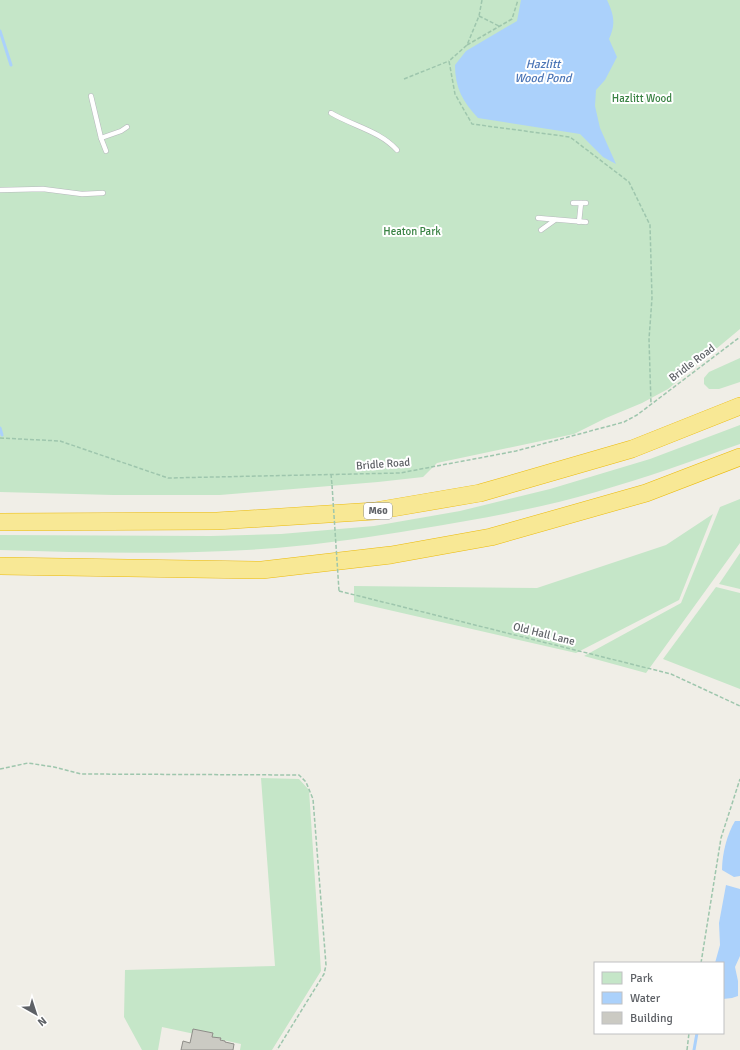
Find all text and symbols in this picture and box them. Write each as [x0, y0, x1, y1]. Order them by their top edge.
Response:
water label: Hazlitt Wood Pond [515, 57, 573, 86]
park label: Hazlitt Wood [612, 92, 672, 105]
park label: Heaton Park [383, 225, 441, 238]
street label: Bridle Road [666, 341, 718, 384]
street label: Bridle Road [356, 456, 411, 472]
road number: M60 [364, 503, 392, 519]
street label: Old Hall Lane [512, 620, 576, 648]
legend [594, 962, 724, 1034]
text: Park [630, 971, 653, 986]
text: Water [630, 991, 661, 1006]
north arrow [16, 994, 56, 1034]
text: Building [630, 1011, 673, 1026]
text: N [35, 1014, 49, 1029]

